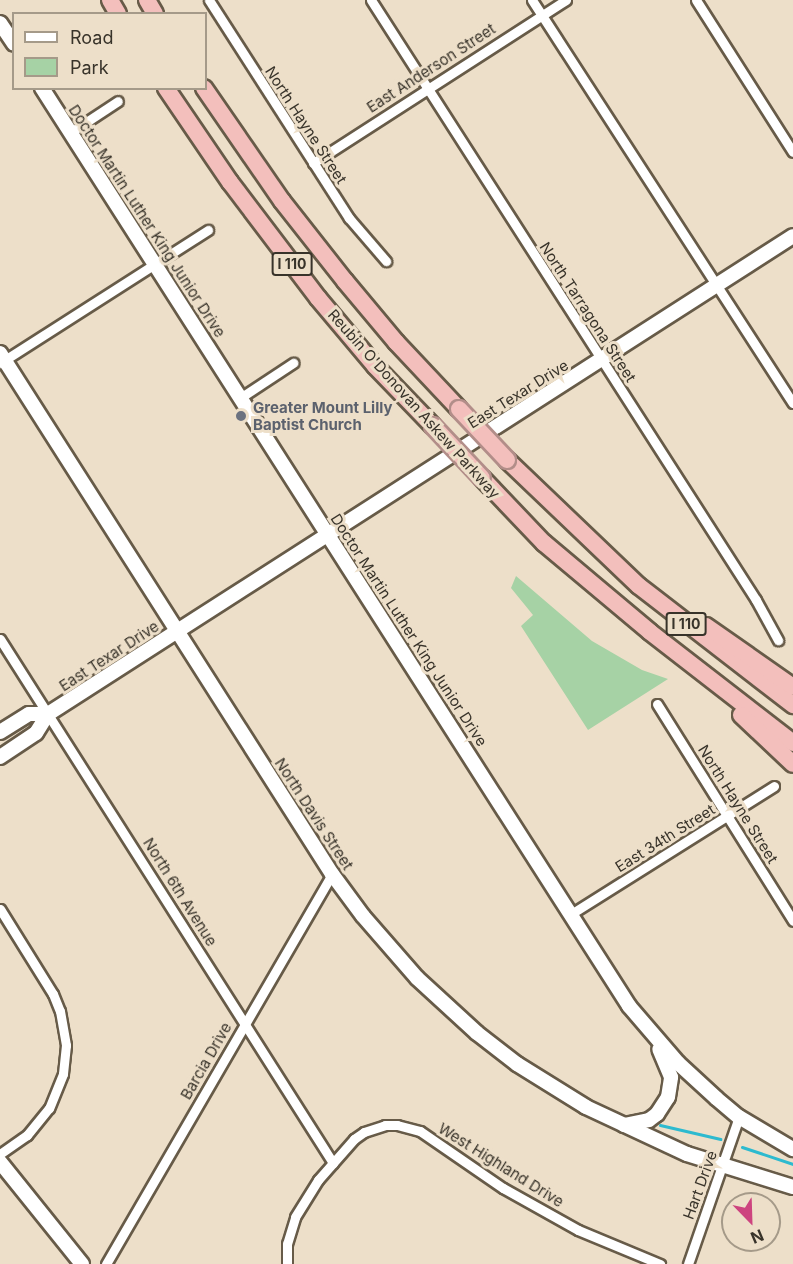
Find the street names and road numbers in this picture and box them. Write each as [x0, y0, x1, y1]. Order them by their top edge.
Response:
street label: East Anderson Street [363, 20, 499, 116]
street label: North Hayne Street [261, 63, 351, 187]
street label: Doctor Martin Luther King Junior Drive [65, 101, 229, 341]
street label: North Tarragona Street [536, 239, 640, 385]
road number: I 110 [271, 253, 313, 275]
street label: Reubin O'Donovan Askew Parkway [324, 306, 504, 502]
street label: East Texar Drive [464, 356, 572, 432]
street label: Doctor Martin Luther King Junior Drive [327, 510, 491, 750]
road number: I 110 [665, 613, 707, 635]
street label: East Texar Drive [56, 617, 162, 695]
street label: North Hayne Street [694, 742, 782, 866]
street label: North Davis Street [271, 755, 357, 873]
street label: East 34th Street [612, 800, 718, 876]
street label: North 6th Avenue [139, 835, 221, 949]
street label: Barcia Drive [177, 1019, 235, 1103]
street label: West Highland Drive [435, 1119, 567, 1211]
street label: Hart Drive [679, 1148, 721, 1222]

